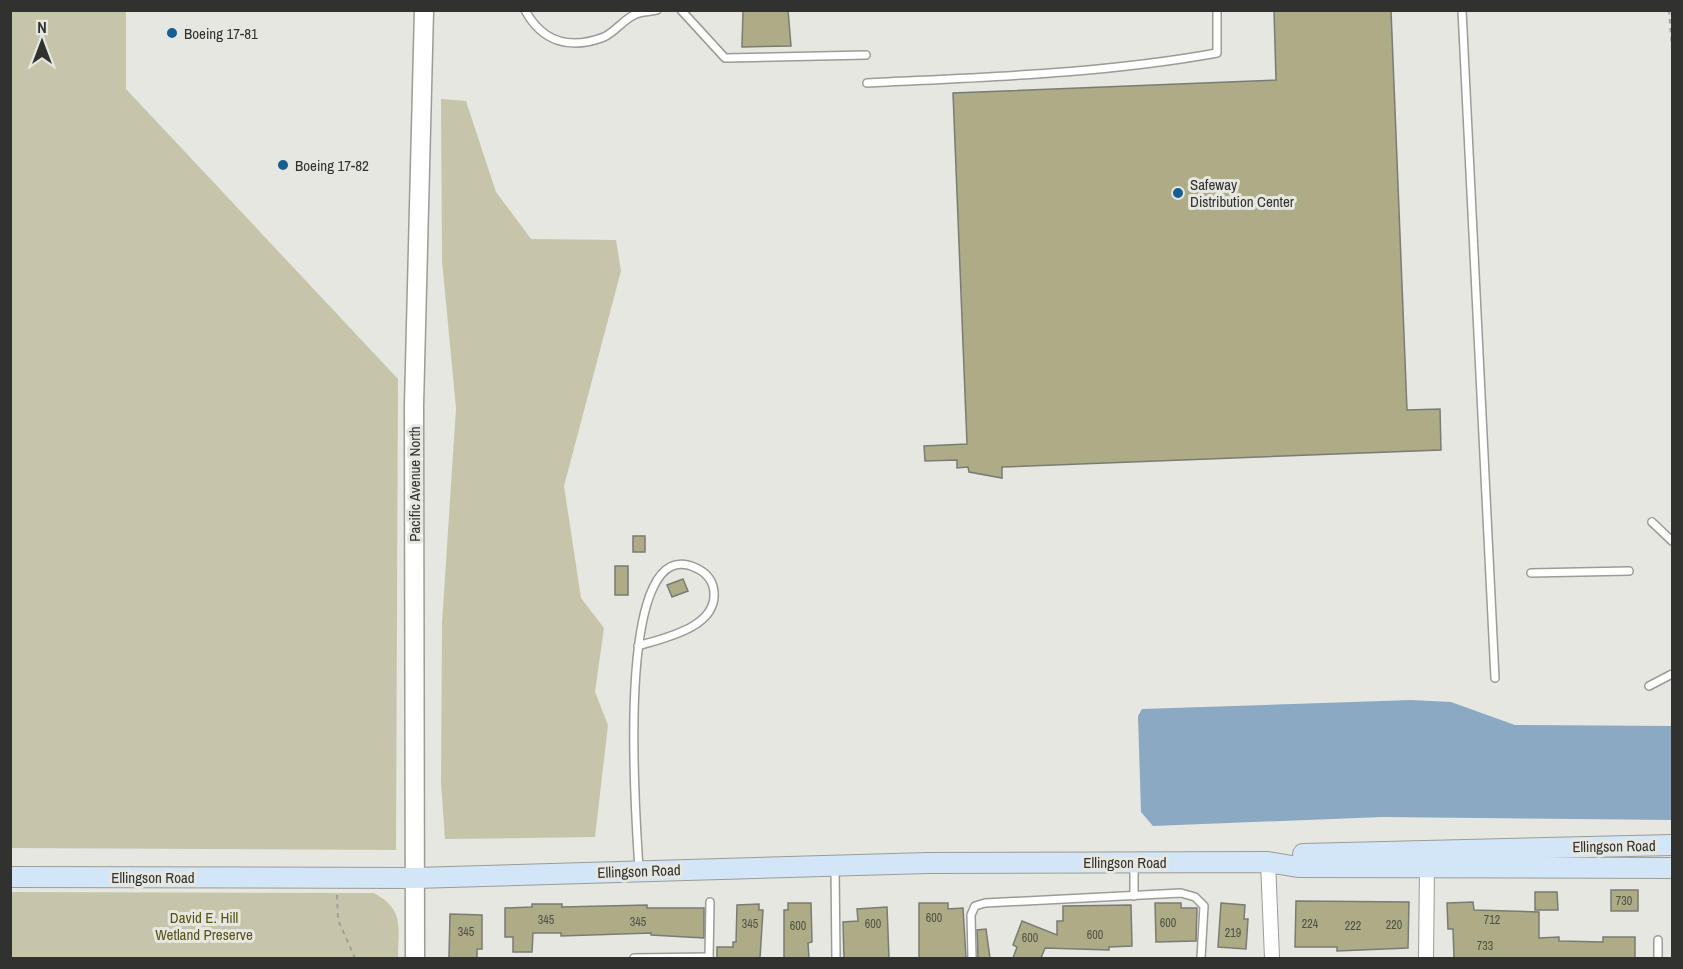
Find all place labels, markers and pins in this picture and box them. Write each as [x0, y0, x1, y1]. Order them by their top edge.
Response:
place label: Boeing 17-81 [184, 23, 258, 44]
marker: Boeing 17-81 [165, 26, 179, 40]
place label: Boeing 17-82 [295, 155, 369, 176]
marker: Boeing 17-82 [276, 158, 290, 172]
place label: Safeway Distribution Center [1190, 174, 1294, 212]
marker: Safeway Distribution Center [1171, 186, 1185, 200]

